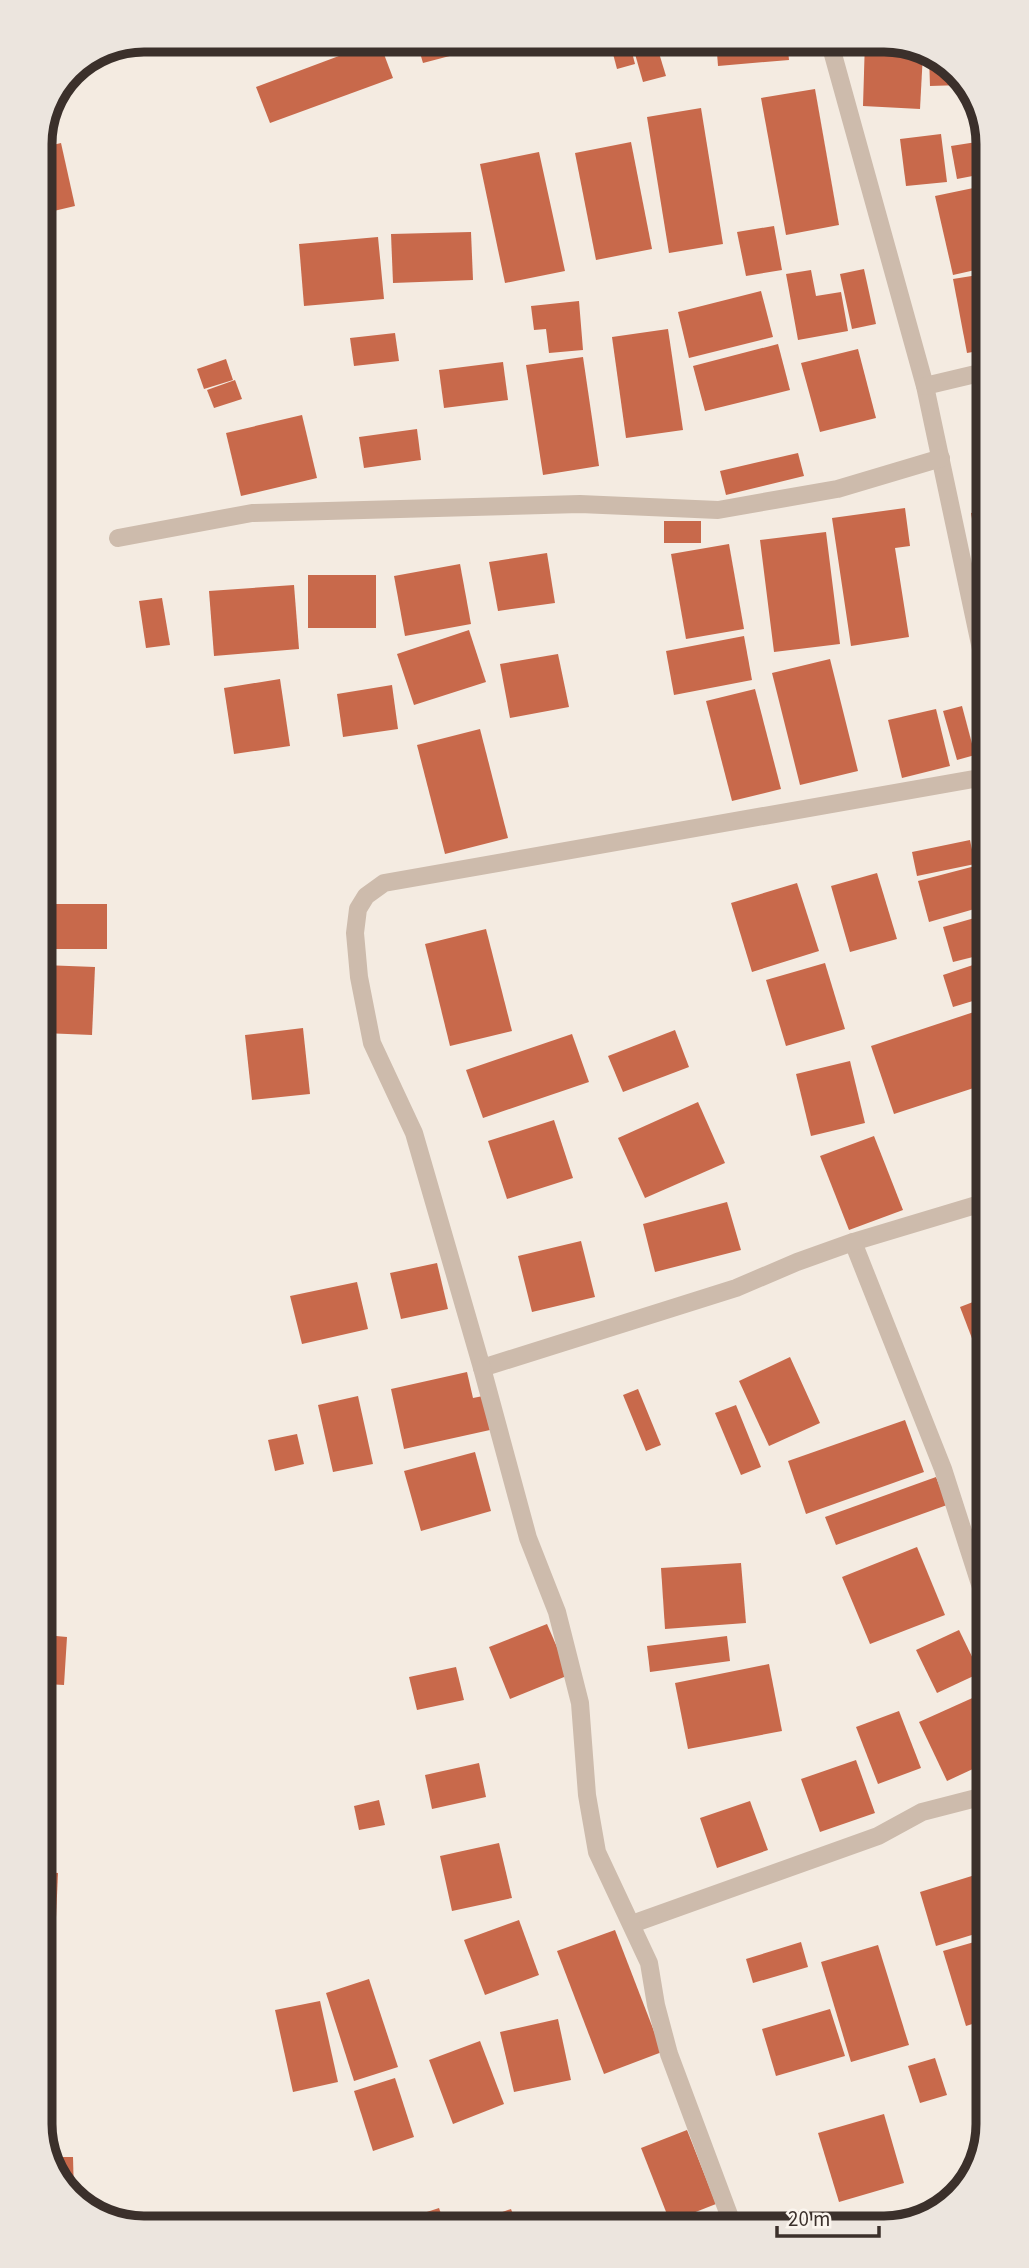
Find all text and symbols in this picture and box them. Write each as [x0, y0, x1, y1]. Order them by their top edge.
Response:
scale bar [777, 2194, 878, 2238]
text: 20 m [788, 2204, 830, 2234]

